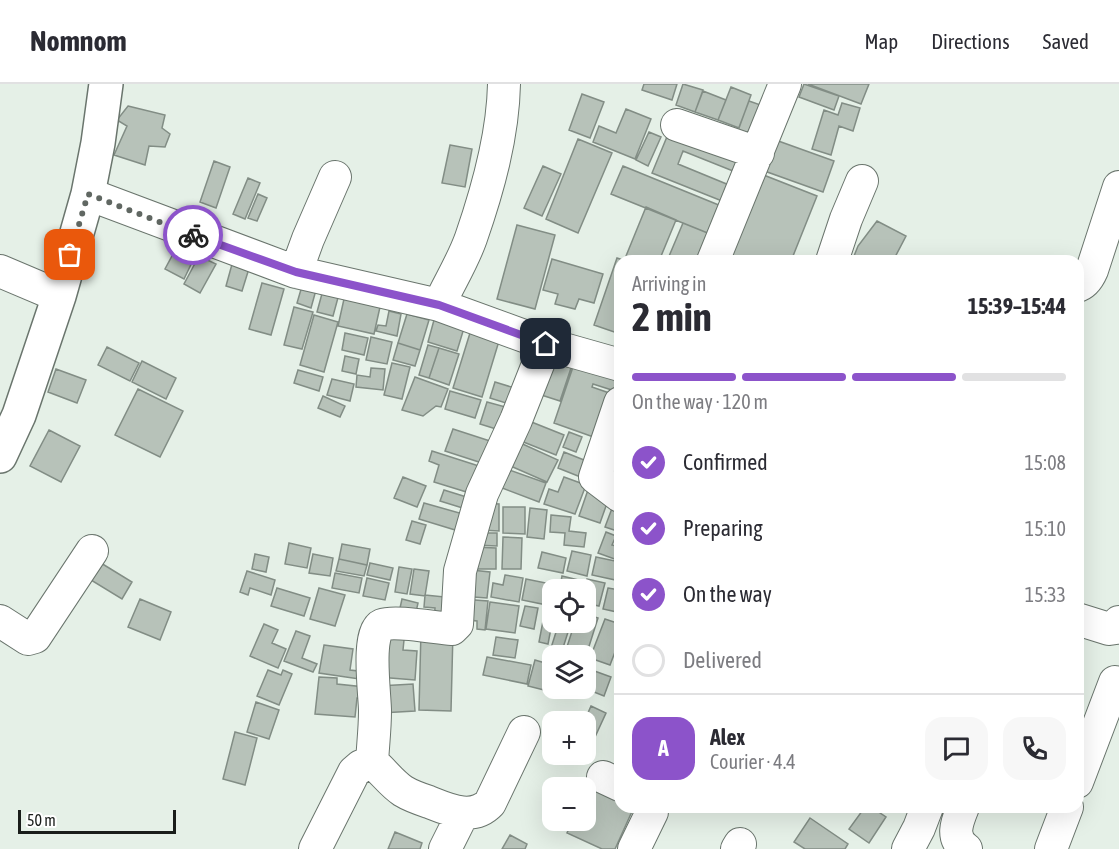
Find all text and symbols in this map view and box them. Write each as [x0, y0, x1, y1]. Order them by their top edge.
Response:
text: Nomnom [30, 25, 127, 57]
text: Map [864, 29, 898, 53]
text: Directions [931, 29, 1010, 53]
text: Saved [1043, 29, 1089, 53]
courier [163, 205, 223, 265]
icon: bike [177, 219, 210, 252]
pin [44, 229, 95, 280]
icon: bag [53, 238, 86, 271]
text: Arriving in [632, 272, 706, 295]
text: 15:39–15:44 [968, 293, 1066, 319]
text: 2 min [632, 295, 712, 339]
pin [520, 318, 571, 369]
icon: home [529, 327, 562, 360]
text: On the way · 120 m [632, 390, 768, 413]
icon: check [632, 446, 665, 479]
text: Confirmed [683, 449, 768, 475]
text: 15:08 [1024, 451, 1066, 474]
icon: check [632, 512, 665, 545]
text: Preparing [683, 515, 763, 541]
text: 15:10 [1025, 517, 1066, 540]
icon: check [632, 578, 665, 611]
map controls [542, 579, 596, 831]
button: locate [542, 579, 596, 633]
text: On the way [683, 581, 772, 607]
text: 15:33 [1025, 583, 1066, 606]
button: layers [542, 645, 596, 699]
text: Delivered [683, 647, 762, 673]
button: + [542, 711, 596, 765]
button: chat [925, 717, 988, 780]
button: phone [1003, 717, 1066, 780]
text: Alex [710, 724, 745, 750]
text: A [658, 735, 669, 761]
text: Courier · 4.4 [710, 750, 796, 773]
button: − [542, 777, 596, 831]
scale bar [18, 807, 176, 834]
text: 50 m [27, 811, 56, 829]

